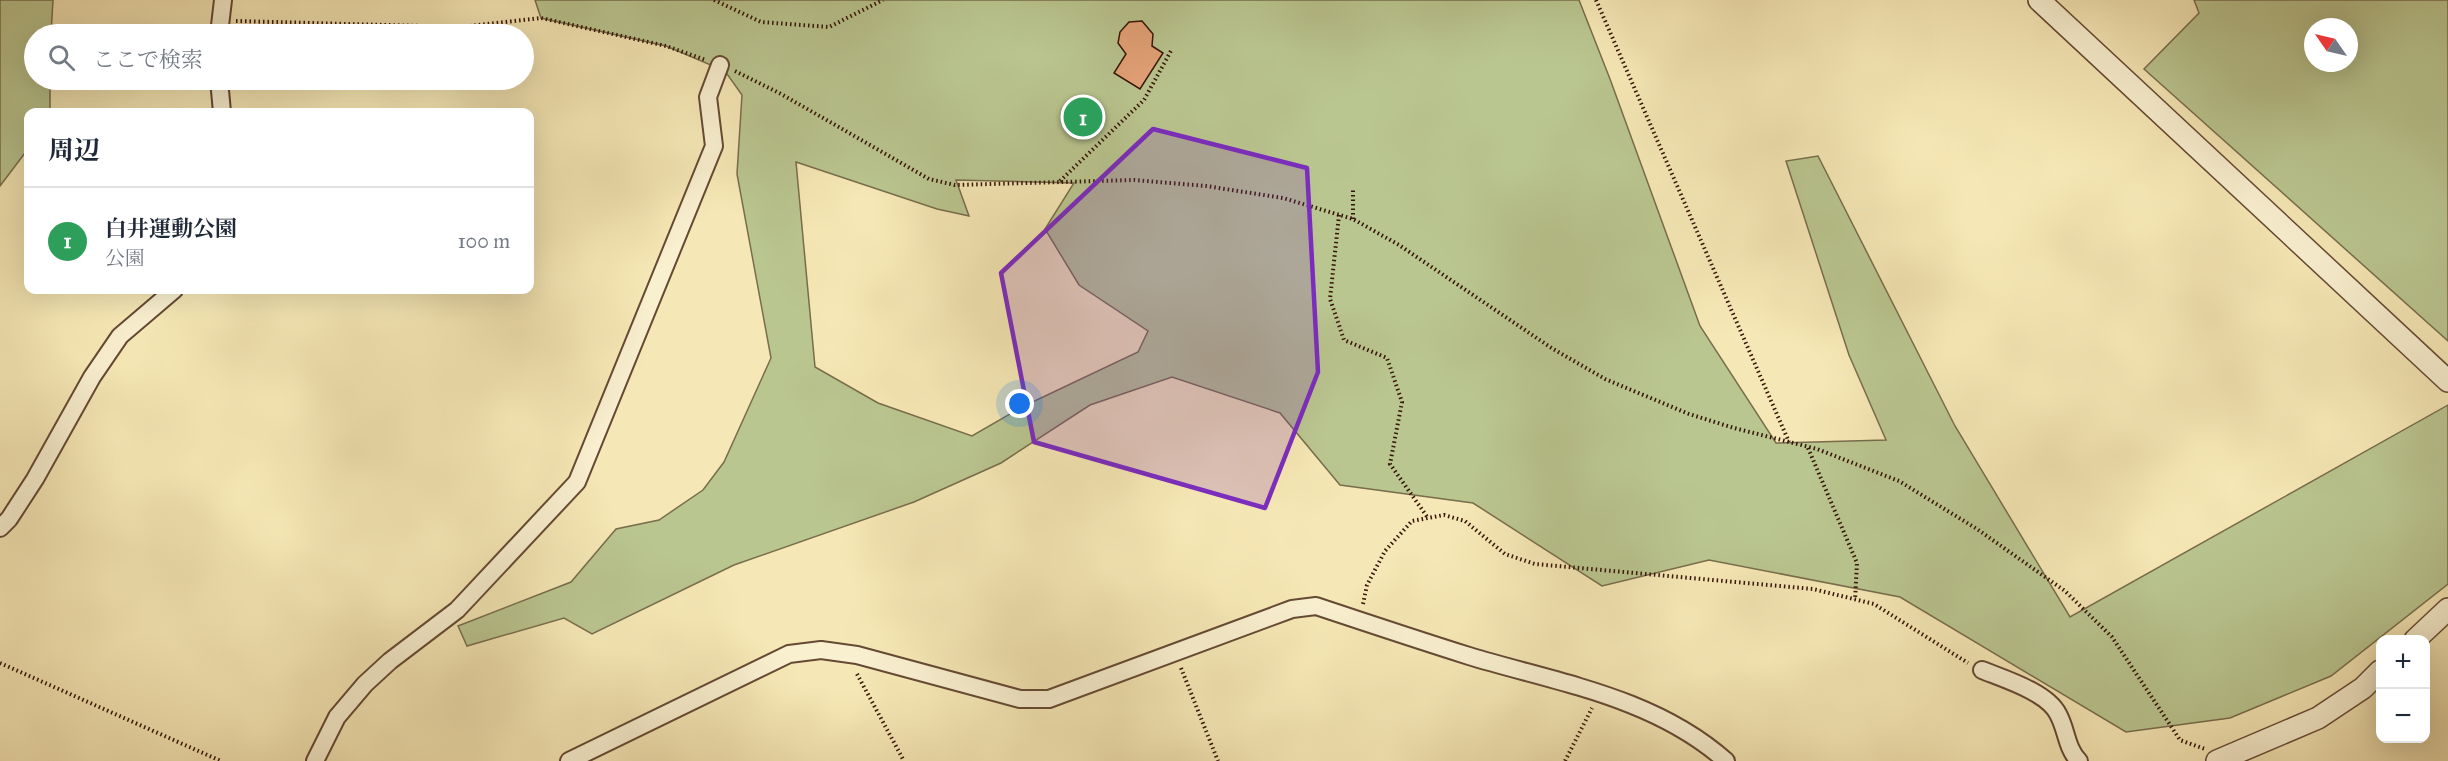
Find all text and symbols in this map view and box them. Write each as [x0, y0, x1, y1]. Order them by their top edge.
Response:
north arrow [2304, 18, 2358, 72]
search box [24, 24, 534, 90]
icon: search [45, 41, 78, 74]
text: ここで検索 [93, 46, 203, 73]
pin: 1 [1064, 94, 1102, 140]
text: 周辺 [48, 134, 100, 166]
text: 白井運動公園 [105, 215, 237, 242]
text: 1 [64, 229, 71, 253]
text: 100 m [458, 229, 510, 253]
text: 公園 [105, 246, 145, 270]
your location [1005, 389, 1034, 418]
map controls [2376, 635, 2430, 743]
button: + [2376, 635, 2430, 689]
button: − [2376, 689, 2430, 743]

